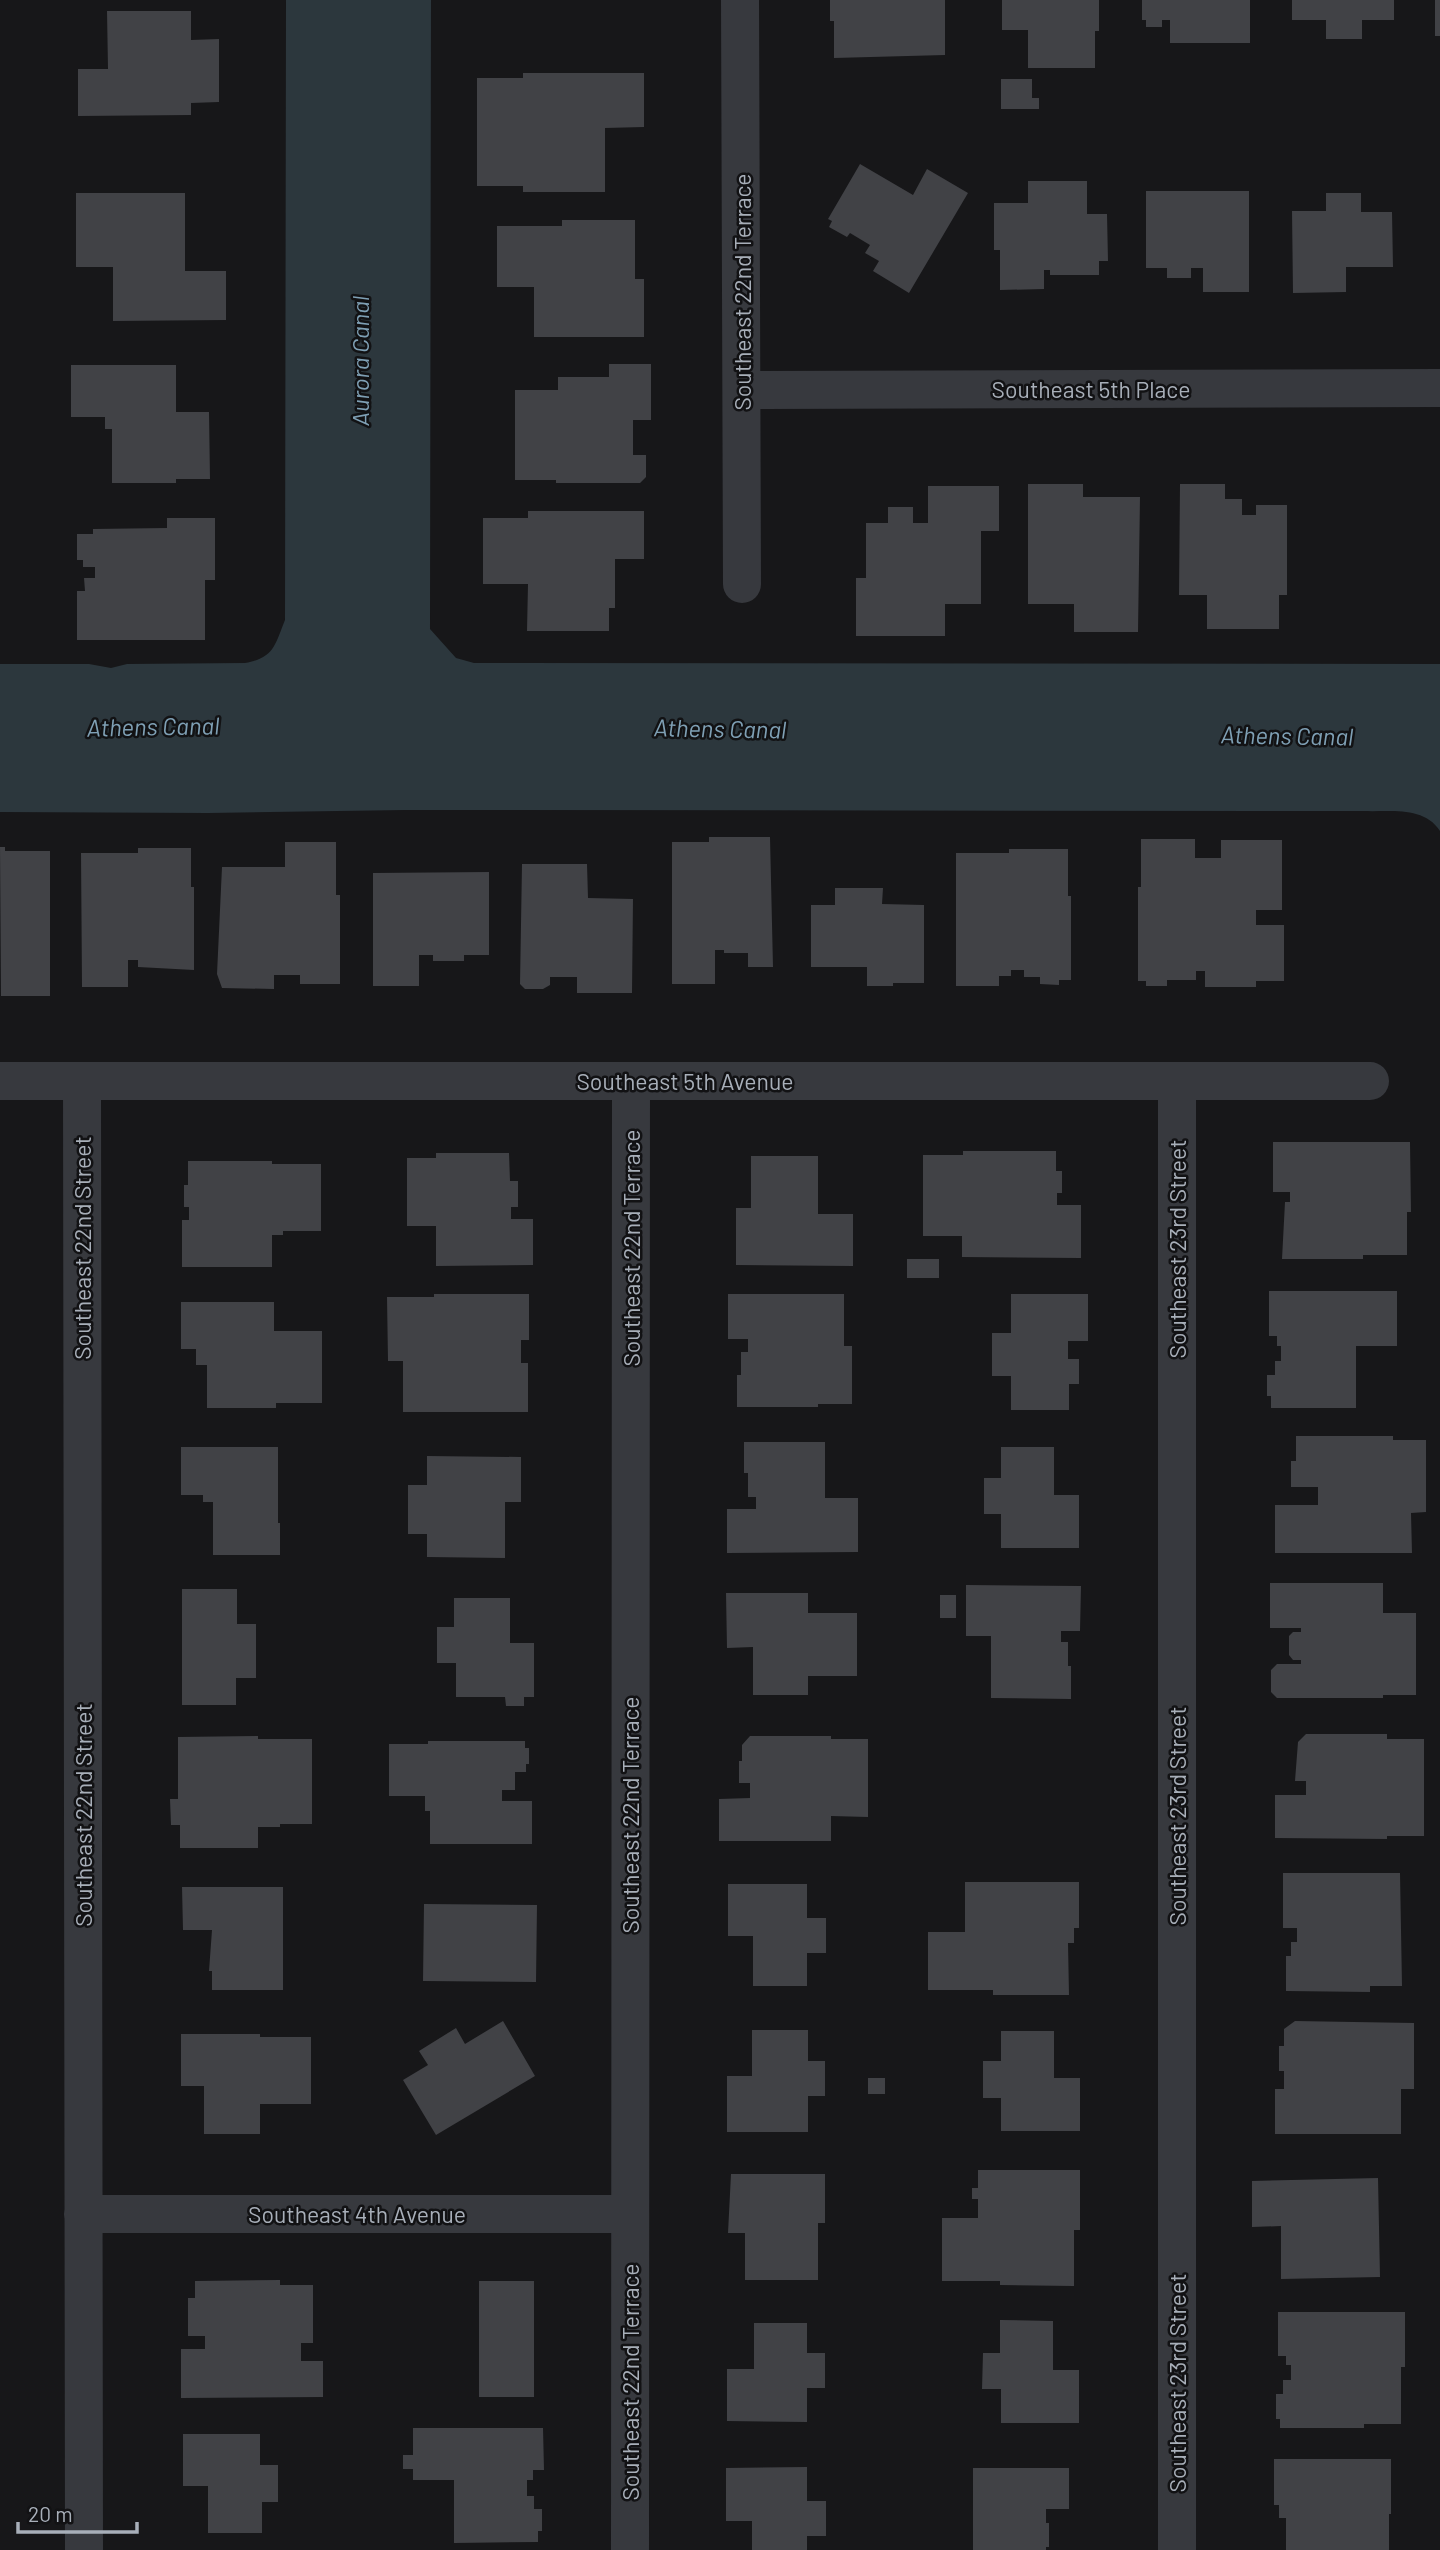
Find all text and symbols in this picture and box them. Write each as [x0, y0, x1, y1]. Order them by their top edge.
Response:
street label: Southeast 22nd Terrace [728, 173, 756, 411]
water label: Aurora Canal [345, 295, 374, 426]
street label: Southeast 5th Place [992, 375, 1190, 403]
water label: Athens Canal [86, 710, 220, 742]
water label: Athens Canal [653, 712, 787, 744]
water label: Athens Canal [1220, 719, 1354, 751]
street label: Southeast 5th Avenue [576, 1067, 794, 1095]
street label: Southeast 22nd Terrace [617, 1129, 645, 1367]
street label: Southeast 22nd Street [68, 1136, 96, 1360]
street label: Southeast 23rd Street [1163, 1139, 1191, 1359]
street label: Southeast 22nd Terrace [616, 1696, 644, 1934]
street label: Southeast 22nd Street [69, 1703, 97, 1927]
street label: Southeast 23rd Street [1163, 1706, 1191, 1926]
street label: Southeast 4th Avenue [248, 2200, 466, 2228]
street label: Southeast 22nd Terrace [616, 2263, 644, 2501]
street label: Southeast 23rd Street [1163, 2273, 1191, 2493]
scale bar [18, 2490, 136, 2534]
text: 20 m [28, 2501, 73, 2526]

